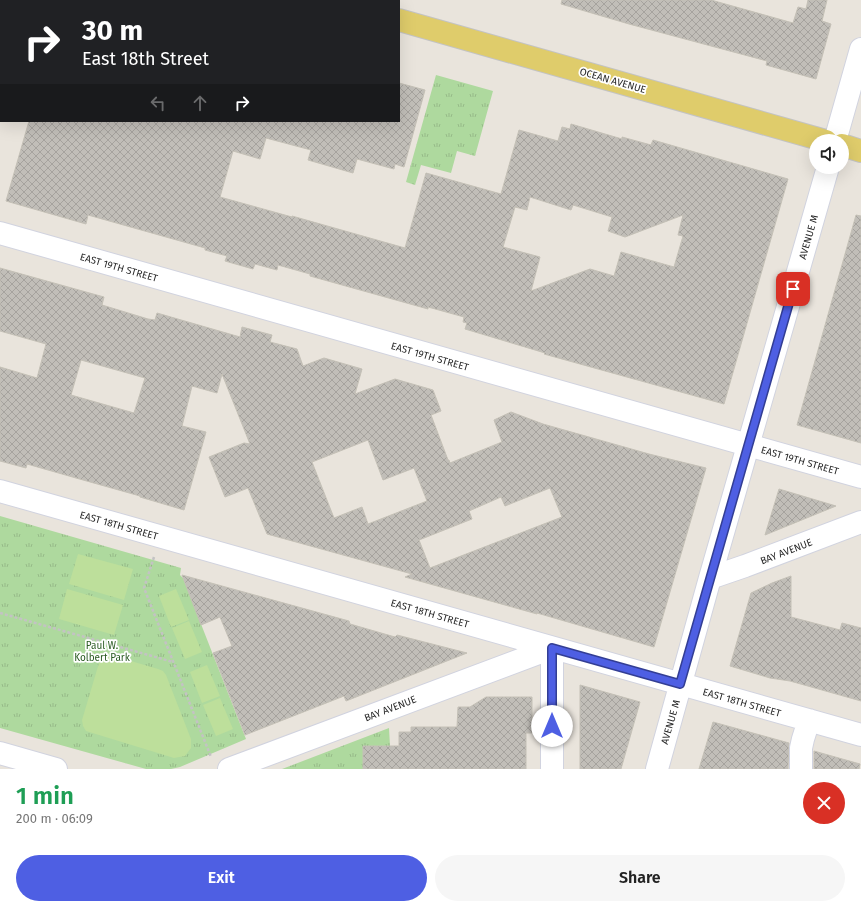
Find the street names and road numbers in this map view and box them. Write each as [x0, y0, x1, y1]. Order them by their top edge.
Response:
street label: OCEAN AVENUE [578, 66, 647, 96]
street label: AVENUE M [797, 213, 821, 261]
street label: EAST 19TH STREET [78, 251, 160, 285]
street label: EAST 19TH STREET [389, 340, 471, 374]
street label: EAST 19TH STREET [759, 444, 841, 478]
street label: EAST 18TH STREET [78, 509, 160, 543]
street label: BAY AVENUE [759, 537, 814, 567]
street label: EAST 18TH STREET [389, 597, 471, 631]
street label: EAST 18TH STREET [701, 686, 783, 720]
street label: BAY AVENUE [363, 694, 418, 724]
street label: AVENUE M [659, 698, 683, 746]

